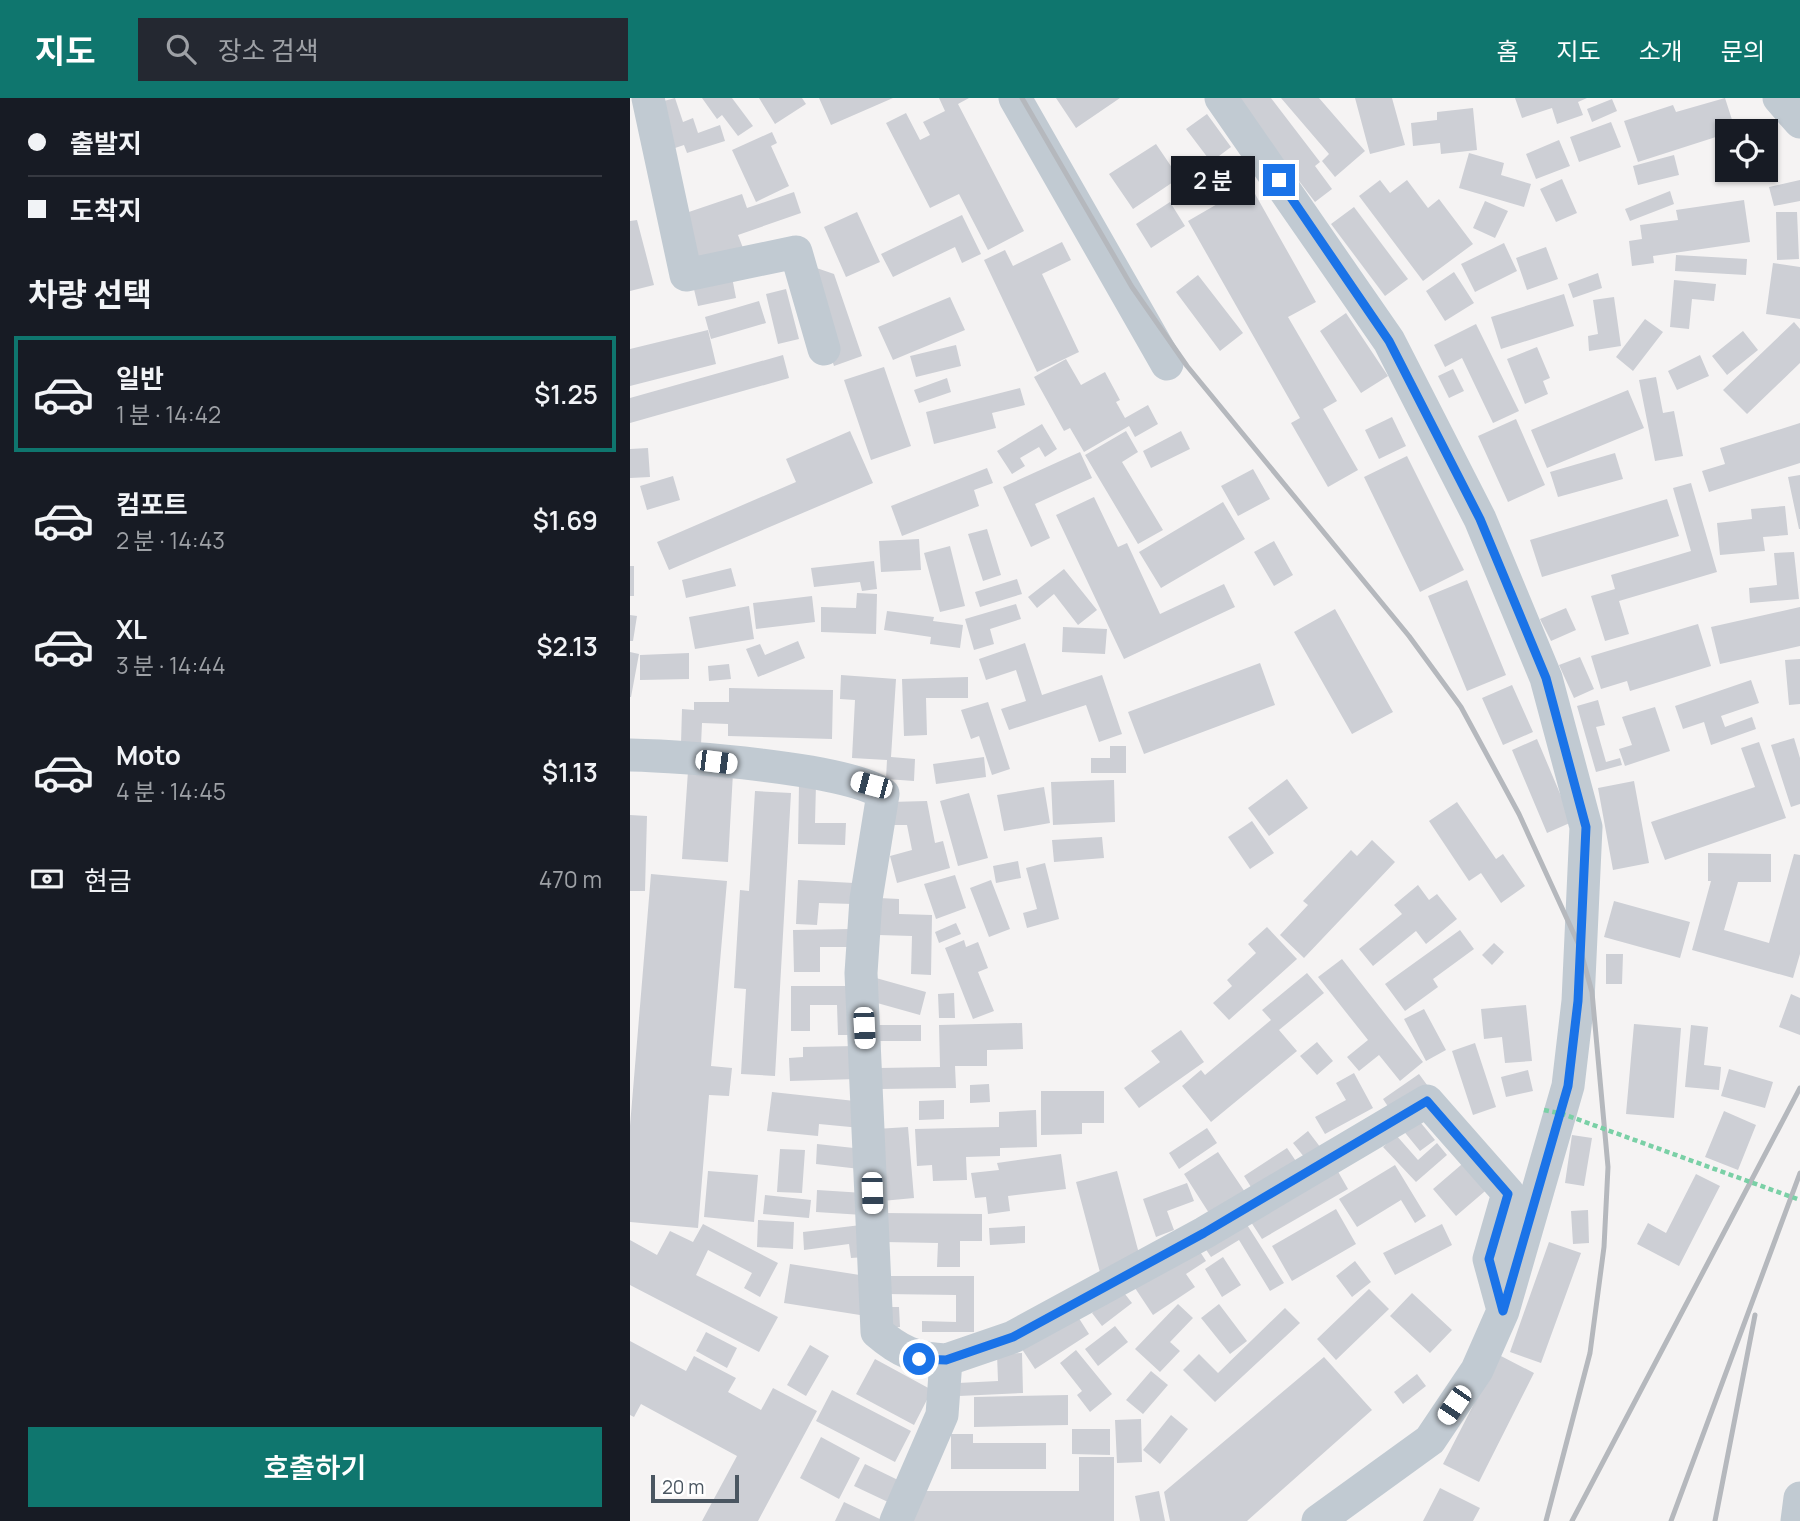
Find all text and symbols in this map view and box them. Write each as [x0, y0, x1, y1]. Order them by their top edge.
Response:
search box [138, 18, 628, 81]
text: 지도 [35, 28, 96, 73]
icon: search [162, 30, 200, 68]
text: 장소 검색 [218, 32, 319, 68]
text: 홈 [1496, 34, 1518, 67]
text: 지도 [1556, 34, 1601, 67]
text: 소개 [1639, 34, 1683, 67]
text: 문의 [1721, 34, 1765, 67]
map controls [1715, 119, 1778, 182]
button: locate [1715, 119, 1778, 182]
text: 출발지 [70, 125, 142, 161]
callout: 2 분 [1170, 155, 1254, 204]
text: 2 분 [1193, 164, 1233, 196]
route end [1263, 164, 1295, 196]
text: 도착지 [70, 192, 142, 228]
text: 차량 선택 [28, 272, 152, 316]
text: 일반 [116, 360, 164, 396]
icon: car [32, 363, 95, 426]
text: $1.25 [534, 376, 598, 412]
text: 1 분 · 14:42 [116, 398, 221, 430]
text: 컴포트 [116, 486, 188, 522]
icon: car [32, 489, 95, 552]
text: $1.69 [533, 502, 598, 538]
text: 2 분 · 14:43 [116, 524, 225, 556]
text: XL [116, 611, 147, 647]
icon: car [32, 615, 95, 678]
text: $2.13 [537, 628, 598, 664]
text: 3 분 · 14:44 [116, 649, 226, 681]
text: Moto [116, 737, 181, 773]
icon: car [32, 741, 95, 804]
car [694, 749, 739, 775]
text: $1.13 [542, 754, 598, 790]
car [848, 769, 895, 801]
text: 4 분 · 14:45 [116, 775, 226, 807]
icon: cash [28, 860, 66, 898]
text: 현금 [84, 862, 132, 898]
text: 470 m [539, 863, 602, 895]
car [853, 1006, 876, 1050]
car [861, 1172, 884, 1214]
route start [903, 1343, 935, 1375]
car [1434, 1382, 1475, 1428]
button: 호출하기 [28, 1427, 602, 1507]
scale bar [651, 1472, 738, 1504]
text: 20 m [662, 1474, 704, 1500]

